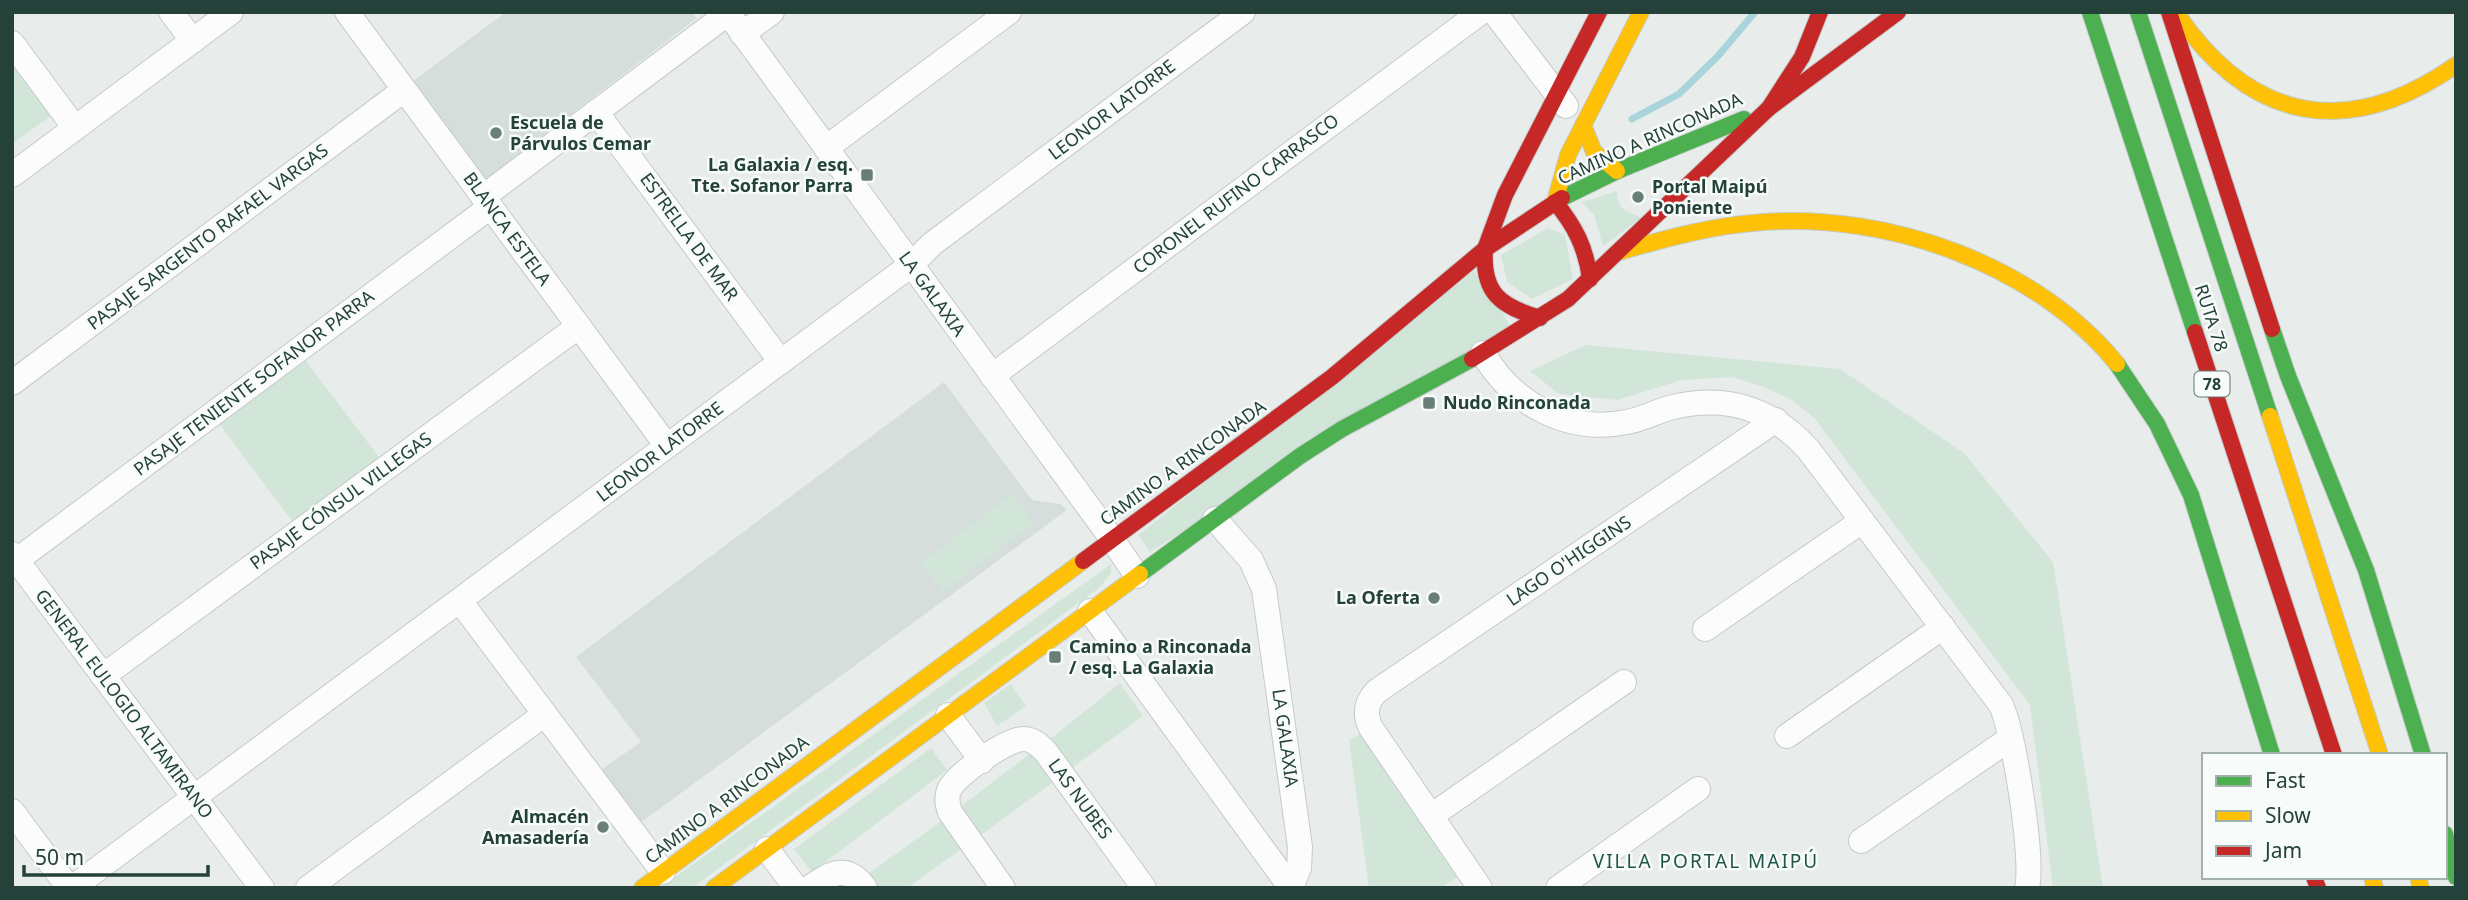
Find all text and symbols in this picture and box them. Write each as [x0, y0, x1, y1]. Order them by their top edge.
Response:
street label: LEONOR LATORRE [1043, 54, 1180, 165]
street label: CAMINO A RINCONADA [1554, 86, 1746, 190]
street label: CORONEL RUFINO CARRASCO [1128, 108, 1343, 279]
place label: Escuela de Párvulos Cemar [510, 110, 651, 155]
marker: Escuela de Párvulos Cemar [488, 125, 504, 141]
street label: PASAJE SARGENTO RAFAEL VARGAS [82, 138, 333, 335]
place label: La Galaxia / esq. Tte. Sofanor Parra [691, 152, 853, 197]
street label: BLANCA ESTELA [459, 167, 557, 290]
street label: ESTRELLA DE MAR [635, 167, 744, 305]
marker: La Galaxia / esq. Tte. Sofanor Parra [859, 167, 875, 183]
place label: Portal Maipú Poniente [1652, 174, 1767, 219]
marker: Portal Maipú Poniente [1630, 189, 1646, 205]
street label: LA GALAXIA [894, 246, 972, 341]
street label: RUTA 78 [2190, 281, 2234, 355]
street label: PASAJE TENIENTE SOFANOR PARRA [128, 284, 379, 481]
road number: 78 [2194, 372, 2230, 396]
place label: Nudo Rinconada [1443, 390, 1591, 414]
street label: CAMINO A RINCONADA [1095, 394, 1271, 531]
marker: Nudo Rinconada [1421, 395, 1437, 411]
street label: LEONOR LATORRE [591, 396, 728, 507]
street label: PASAJE CÓNSUL VILLEGAS [245, 426, 436, 574]
street label: LAGO O'HIGGINS [1501, 509, 1636, 611]
street label: GENERAL EULOGIO ALTAMIRANO [30, 584, 219, 823]
place label: La Oferta [1336, 585, 1420, 609]
marker: La Oferta [1426, 590, 1442, 606]
place label: Camino a Rinconada / esq. La Galaxia [1069, 634, 1251, 679]
marker: Camino a Rinconada / esq. La Galaxia [1047, 649, 1063, 665]
street label: LA GALAXIA [1267, 687, 1305, 789]
street label: CAMINO A RINCONADA [640, 729, 814, 869]
street label: LAS NUBES [1043, 753, 1118, 844]
legend [2202, 753, 2447, 879]
text: Fast [2265, 766, 2306, 794]
text: Slow [2265, 801, 2311, 829]
place label: Almacén Amasadería [482, 804, 589, 849]
marker: Almacén Amasadería [595, 819, 611, 835]
scale bar [24, 834, 208, 878]
text: Jam [2263, 836, 2302, 864]
text: 50 m [35, 843, 84, 871]
district label: VILLA PORTAL MAIPÚ [1593, 848, 1819, 874]

